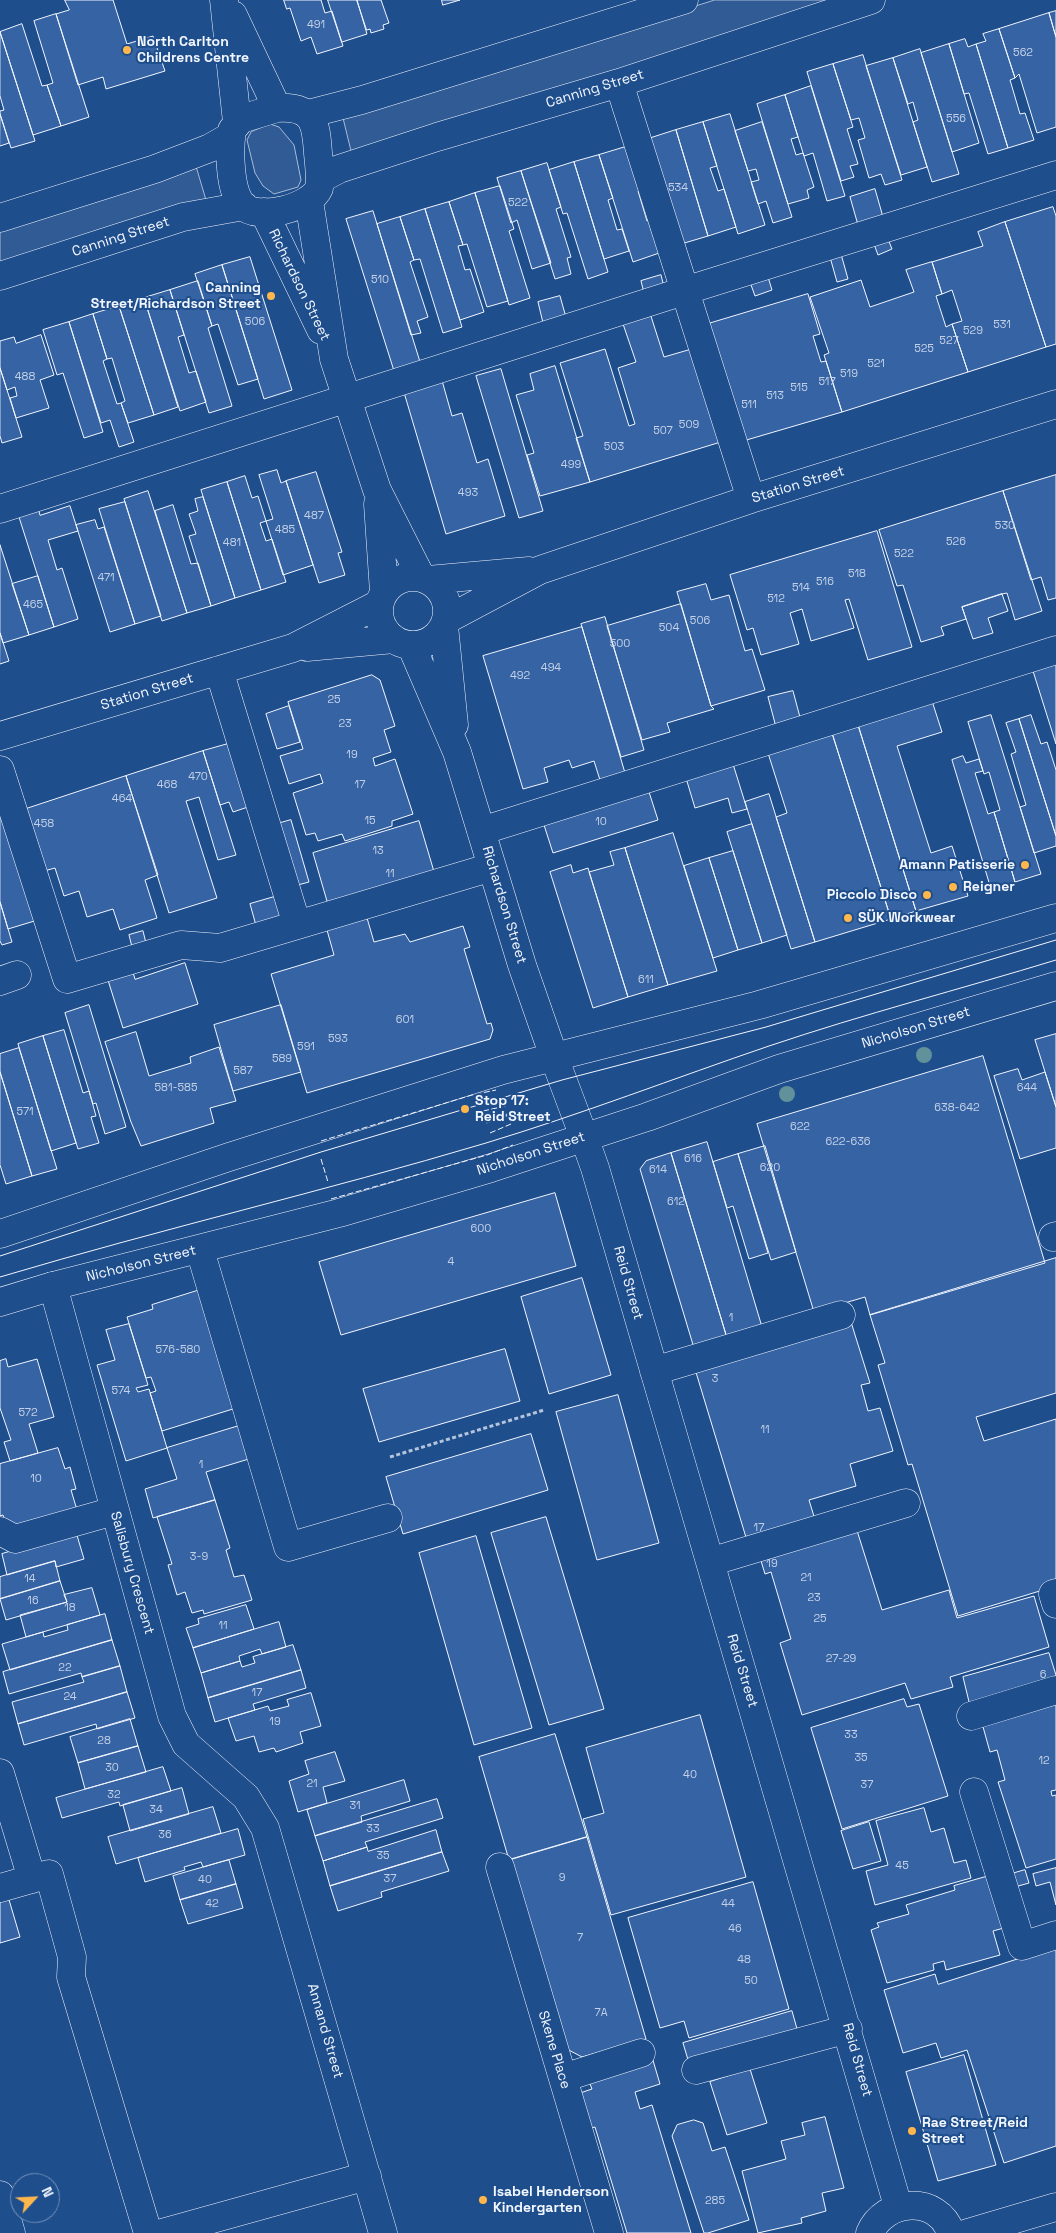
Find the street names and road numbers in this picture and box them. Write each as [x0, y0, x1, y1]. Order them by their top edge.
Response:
street label: Canning Street [544, 66, 646, 112]
street label: Canning Street [70, 213, 172, 261]
street label: Richardson Street [265, 226, 333, 344]
street label: Station Street [750, 463, 846, 507]
street label: Station Street [99, 670, 195, 714]
street label: Richardson Street [478, 844, 530, 966]
street label: Nicholson Street [860, 1003, 972, 1053]
street label: Nicholson Street [475, 1129, 587, 1179]
street label: Nicholson Street [84, 1242, 198, 1286]
street label: Reid Street [609, 1244, 647, 1322]
street label: Salisbury Crescent [106, 1510, 158, 1636]
street label: Reid Street [723, 1632, 761, 1710]
street label: Annand Street [303, 1982, 347, 2080]
street label: Skene Place [534, 2009, 574, 2091]
street label: Reid Street [838, 2021, 876, 2099]

